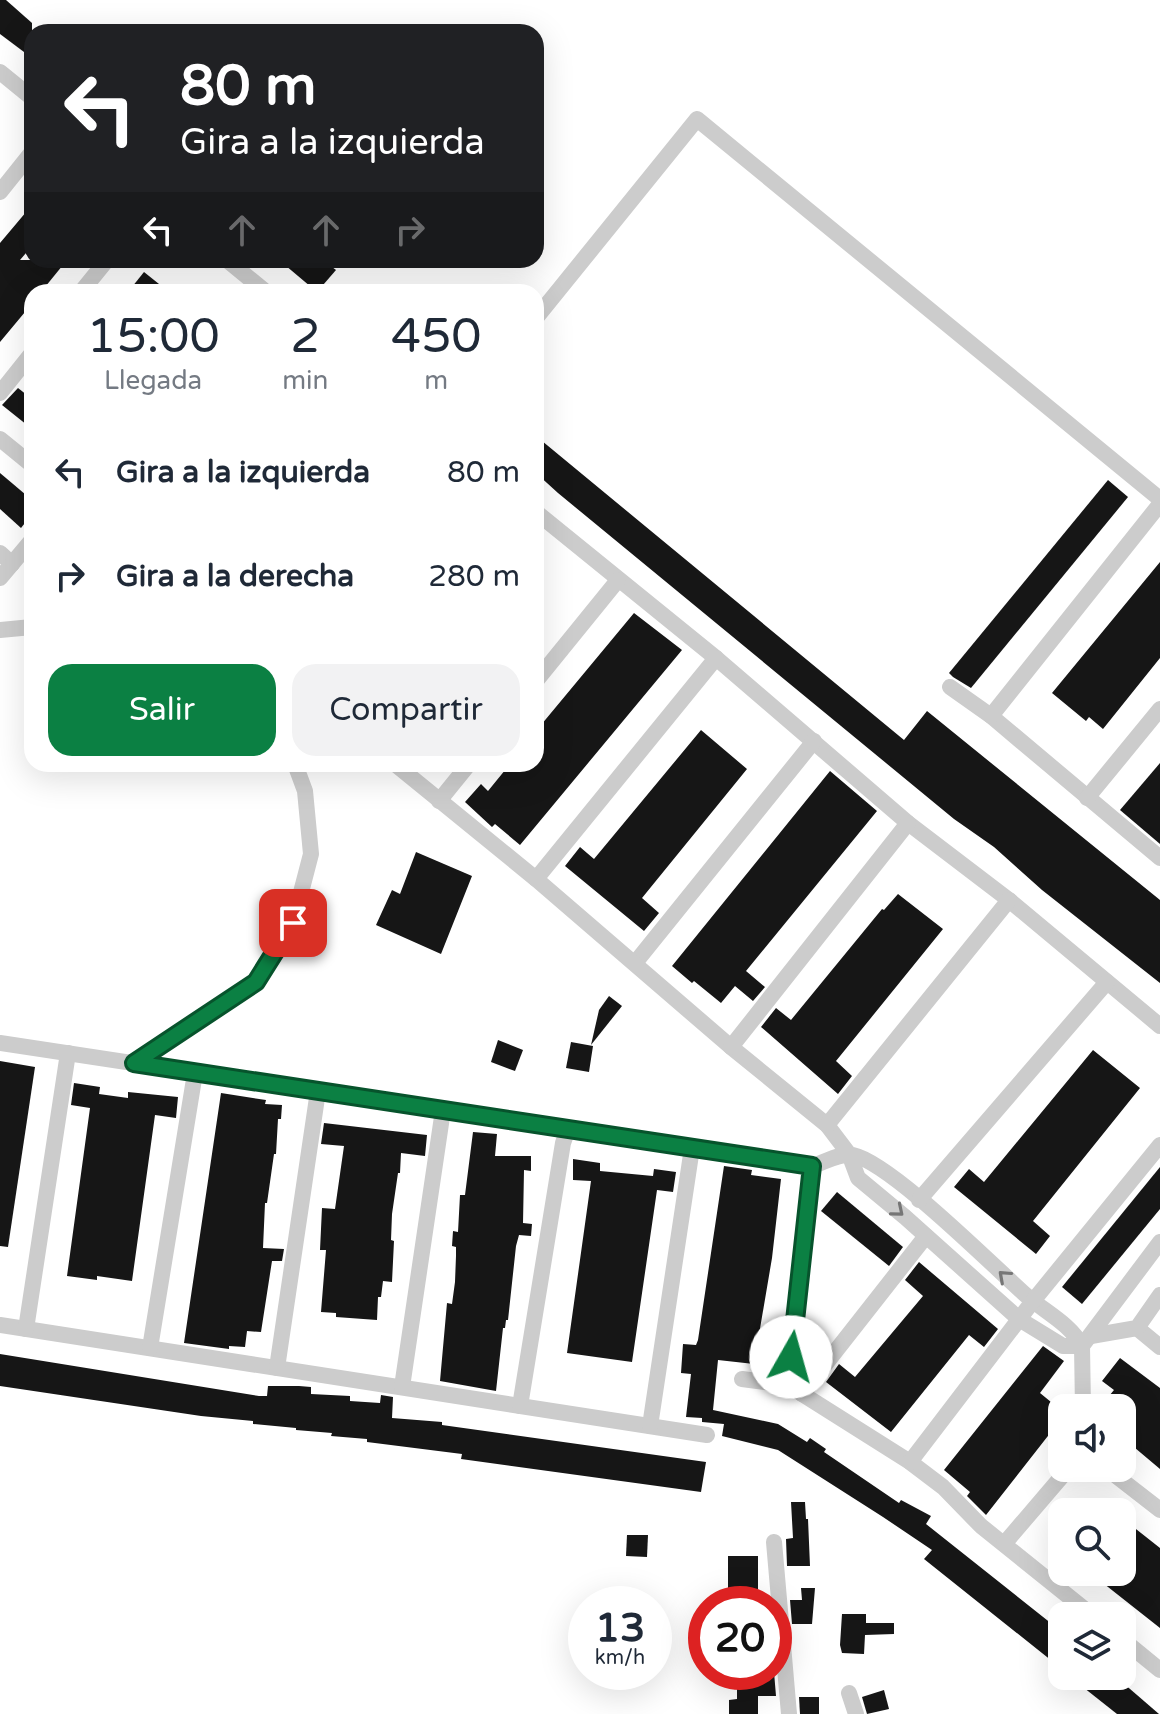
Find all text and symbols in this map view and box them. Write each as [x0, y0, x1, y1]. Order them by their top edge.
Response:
text: 80 m [180, 53, 316, 120]
icon: left [48, 56, 152, 160]
text: Gira a la izquierda [180, 121, 485, 164]
icon: left [136, 208, 180, 252]
icon: ahead [220, 208, 264, 252]
icon: ahead [304, 208, 348, 252]
icon: right [388, 208, 432, 252]
text: 15:00 [87, 308, 220, 366]
text: 2 [290, 308, 320, 366]
text: 450 [391, 308, 481, 366]
text: Llegada [104, 365, 202, 396]
text: min [282, 365, 328, 396]
text: m [424, 365, 448, 396]
icon: left [48, 450, 92, 494]
text: Gira a la izquierda [116, 454, 370, 491]
text: 80 m [447, 454, 520, 491]
icon: right [48, 554, 92, 598]
text: Gira a la derecha [116, 558, 354, 595]
text: 280 m [428, 558, 520, 595]
button: Salir [48, 664, 276, 756]
button: Compartir [292, 664, 520, 756]
pin [259, 889, 327, 957]
icon: arrive [271, 901, 315, 945]
one-way arrow [889, 1201, 903, 1216]
one-way arrow [999, 1271, 1014, 1285]
position arrow [749, 1315, 833, 1399]
map controls [1048, 1394, 1136, 1690]
button: sound [1048, 1394, 1136, 1482]
button: search [1048, 1498, 1136, 1586]
speed limit sign: 20 [688, 1586, 792, 1690]
button: layers [1048, 1602, 1136, 1690]
text: 13 [595, 1604, 645, 1652]
text: km/h [595, 1646, 645, 1670]

